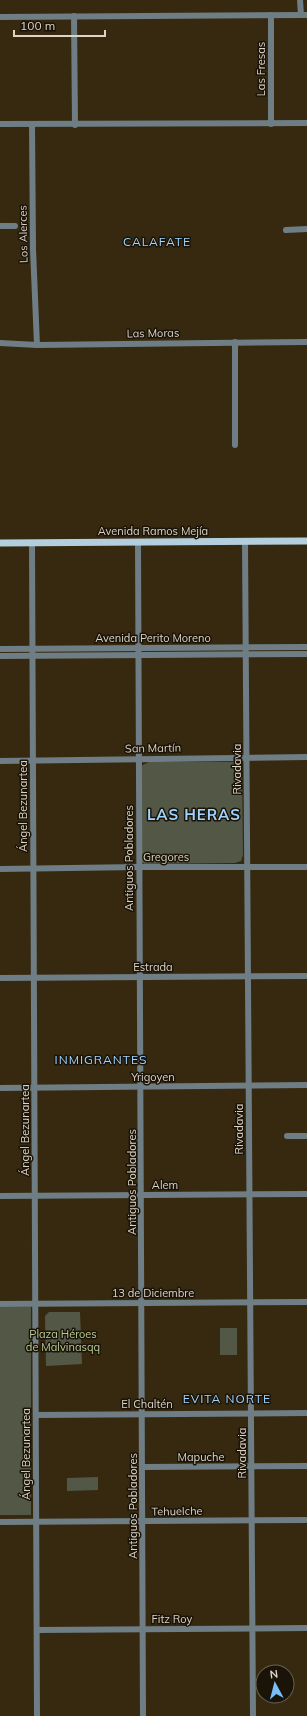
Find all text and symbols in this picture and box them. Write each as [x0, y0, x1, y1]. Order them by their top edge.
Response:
scale bar [14, 12, 105, 38]
text: 100 m [20, 18, 55, 33]
street label: Las Fresas [254, 42, 268, 96]
street label: Los Alerces [15, 205, 31, 263]
district label: CALAFATE [123, 234, 191, 249]
street label: Las Moras [127, 326, 179, 340]
street label: Avenida Ramos Mejía [98, 524, 208, 538]
street label: Avenida Perito Moreno [95, 631, 211, 645]
street label: San Martín [125, 741, 181, 755]
street label: Rivadavia [230, 744, 244, 794]
street label: Ángel Bezunartea [16, 760, 30, 852]
street label: Antiguos Pobladores [122, 805, 136, 911]
district label: LAS HERAS [147, 805, 241, 824]
street label: Gregores [143, 850, 189, 864]
street label: Estrada [133, 960, 173, 974]
district label: INMIGRANTES [55, 1052, 147, 1067]
street label: Yrigoyen [130, 1070, 175, 1084]
street label: Ángel Bezunartea [18, 1084, 32, 1176]
street label: Rivadavia [232, 1104, 246, 1154]
street label: Antiguos Pobladores [125, 1129, 139, 1235]
street label: Alem [152, 1178, 178, 1192]
street label: 13 de Diciembre [112, 1286, 194, 1300]
park label: Plaza Héroes de Malvinasqq [26, 1327, 100, 1354]
district label: EVITA NORTE [183, 1391, 271, 1406]
street label: El Chaltén [121, 1397, 173, 1411]
street label: Ángel Bezunartea [19, 1408, 33, 1500]
street label: Rivadavia [235, 1428, 249, 1478]
street label: Mapuche [178, 1450, 224, 1464]
street label: Antiguos Pobladores [126, 1453, 140, 1559]
street label: Tehuelche [151, 1504, 203, 1518]
street label: Fitz Roy [152, 1612, 193, 1626]
north arrow [255, 1664, 295, 1704]
text: N [269, 1667, 279, 1682]

